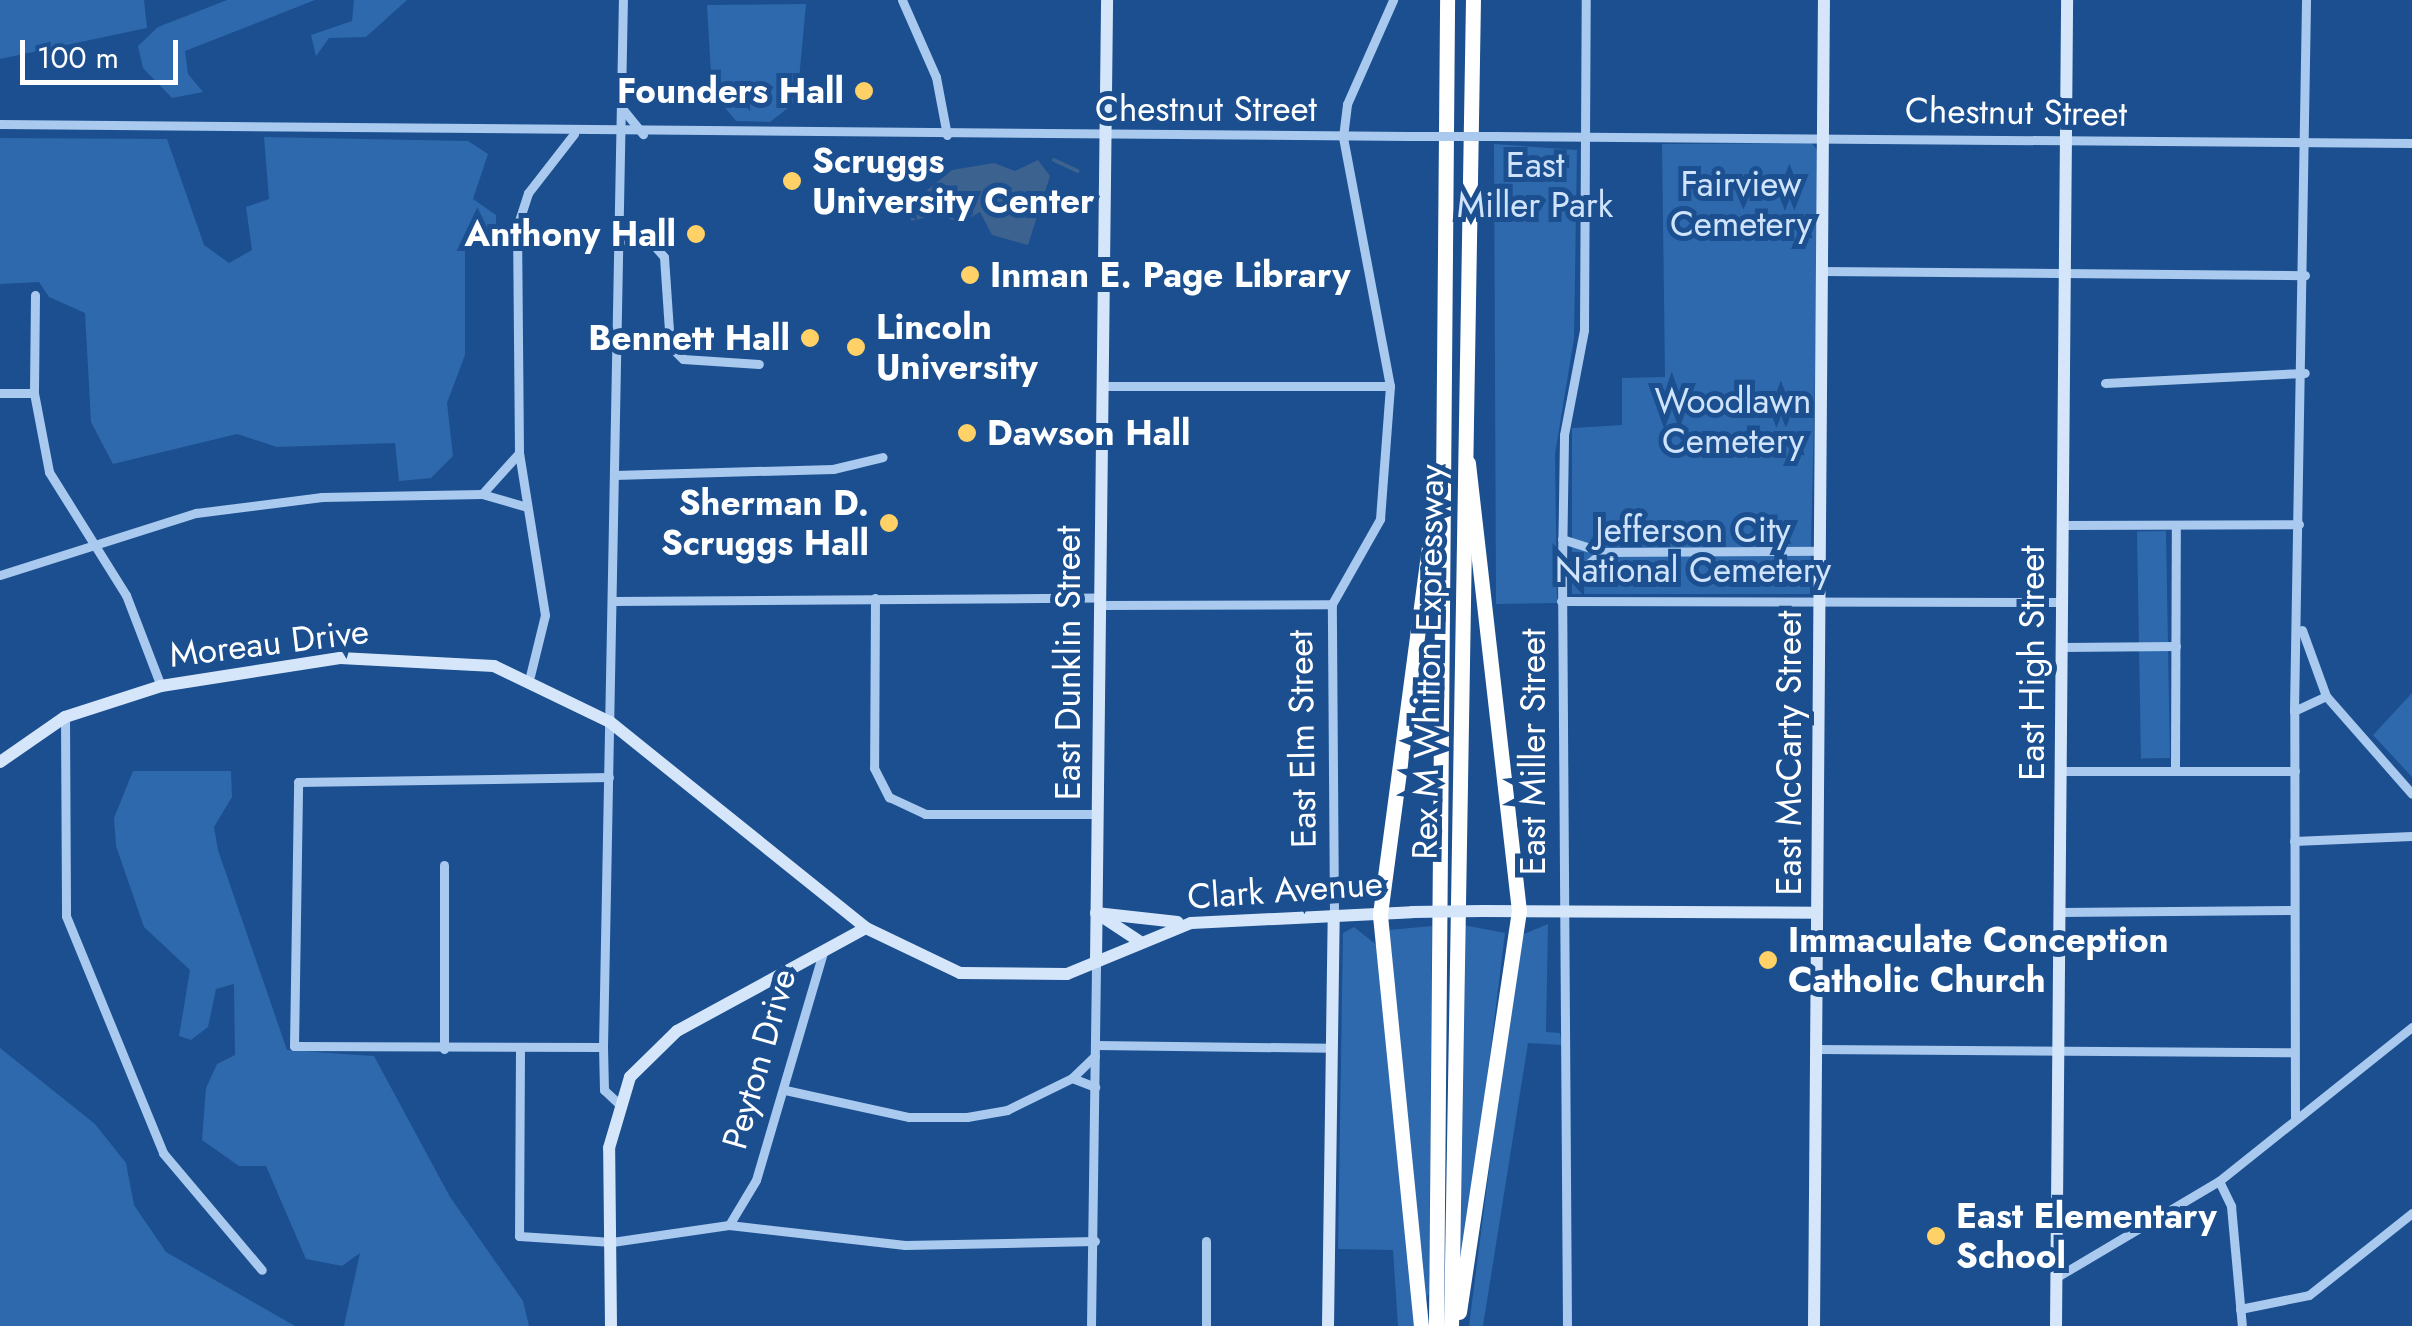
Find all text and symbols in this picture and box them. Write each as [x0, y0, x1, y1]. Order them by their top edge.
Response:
scale bar [25, 20, 182, 82]
text: 100 m [37, 36, 119, 79]
place label: Founders Hall [617, 70, 844, 112]
marker: Founders Hall [853, 80, 875, 102]
street label: Chestnut Street [1095, 88, 1317, 130]
street label: Chestnut Street [1905, 89, 2127, 135]
place label: Scruggs University Center [812, 140, 1094, 222]
park label: East Miller Park [1457, 144, 1613, 226]
park label: Fairview Cemetery [1670, 163, 1812, 245]
marker: Scruggs University Center [781, 170, 803, 192]
place label: Anthony Hall [464, 213, 676, 255]
marker: Anthony Hall [685, 223, 707, 245]
place label: Inman E. Page Library [990, 254, 1351, 296]
marker: Inman E. Page Library [959, 264, 981, 286]
place label: Lincoln University [876, 306, 1038, 388]
place label: Bennett Hall [588, 317, 790, 359]
marker: Bennett Hall [799, 327, 821, 349]
marker: Lincoln University [845, 336, 867, 358]
park label: Woodlawn Cemetery [1655, 380, 1811, 462]
place label: Dawson Hall [987, 412, 1190, 454]
marker: Dawson Hall [956, 422, 978, 444]
street label: Rex M Whitton Expressway [1404, 464, 1452, 860]
place label: Sherman D. Scruggs Hall [661, 482, 869, 564]
park label: Jefferson City National Cemetery [1555, 509, 1831, 591]
marker: Sherman D. Scruggs Hall [878, 512, 900, 534]
street label: East Dunklin Street [1047, 526, 1089, 800]
street label: East High Street [2011, 545, 2053, 781]
street label: Moreau Drive [167, 610, 371, 676]
street label: East McCarty Street [1768, 611, 1810, 895]
street label: East Miller Street [1512, 629, 1554, 875]
street label: East Elm Street [1279, 630, 1325, 848]
street label: Clark Avenue [1186, 862, 1384, 918]
place label: Immaculate Conception Catholic Church [1788, 919, 2169, 1001]
marker: Immaculate Conception Catholic Church [1757, 949, 1779, 971]
street label: Peyton Drive [713, 964, 805, 1154]
place label: East Elementary School [1956, 1195, 2217, 1277]
marker: East Elementary School [1925, 1225, 1947, 1247]

